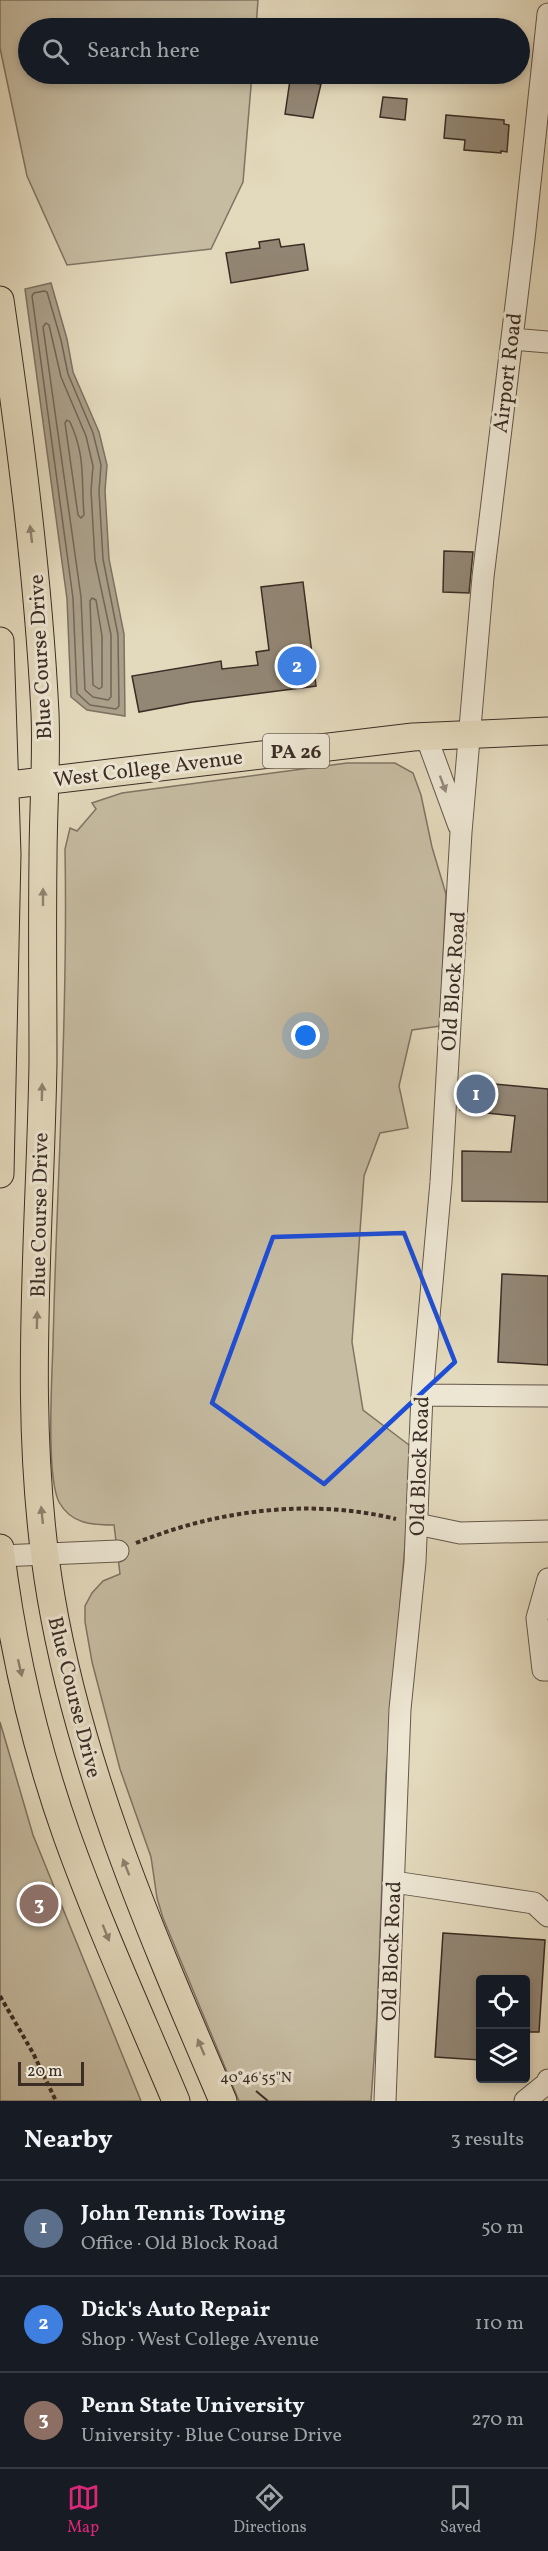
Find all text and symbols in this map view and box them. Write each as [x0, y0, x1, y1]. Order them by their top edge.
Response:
search box [18, 18, 530, 84]
icon: search [39, 35, 72, 68]
text: Search here [87, 36, 200, 67]
street label: Airport Road [487, 311, 530, 435]
one-way arrow [26, 524, 35, 543]
street label: Blue Course Drive [23, 574, 60, 740]
pin: 2 [278, 644, 316, 688]
road number: PA 26 [263, 734, 329, 768]
street label: West College Avenue [52, 743, 245, 795]
one-way arrow [439, 775, 449, 793]
one-way arrow [38, 888, 48, 907]
street label: Old Block Road [435, 910, 474, 1052]
your location [291, 1021, 320, 1050]
pin: 1 [456, 1072, 496, 1116]
one-way arrow [37, 1082, 47, 1101]
street label: Blue Course Drive [25, 1132, 56, 1298]
one-way arrow [32, 1311, 41, 1330]
street label: Old Block Road [404, 1396, 437, 1537]
one-way arrow [37, 1506, 47, 1525]
street label: Blue Course Drive [39, 1614, 108, 1781]
one-way arrow [16, 1659, 26, 1677]
one-way arrow [121, 1858, 130, 1876]
street label: Old Block Road [376, 1881, 409, 2022]
pin: 3 [20, 1882, 58, 1926]
one-way arrow [102, 1924, 111, 1942]
map controls [476, 1975, 530, 2083]
button: locate [476, 1975, 530, 2029]
button: layers [476, 2029, 530, 2083]
one-way arrow [196, 2038, 205, 2056]
scale bar [18, 2059, 84, 2086]
text: 20 m [27, 2061, 62, 2083]
text: 40°46'55"N [220, 2068, 292, 2089]
text: Nearby [24, 2122, 113, 2158]
text: 3 results [450, 2126, 524, 2154]
text: John Tennis Towing [81, 2199, 286, 2230]
text: 1 [39, 2214, 48, 2242]
text: 50 m [481, 2214, 524, 2242]
text: Office · Old Block Road [81, 2230, 278, 2258]
text: Dick's Auto Repair [81, 2295, 270, 2326]
text: 2 [38, 2310, 49, 2338]
text: 110 m [475, 2310, 524, 2338]
text: Shop · West College Avenue [81, 2326, 319, 2354]
text: Penn State University [81, 2391, 305, 2422]
text: 3 [38, 2406, 49, 2434]
text: 270 m [471, 2406, 524, 2434]
text: University · Blue Course Drive [81, 2422, 342, 2450]
tab: Map [67, 2481, 100, 2539]
tab: Directions [233, 2481, 307, 2539]
tab: Saved [440, 2481, 481, 2539]

